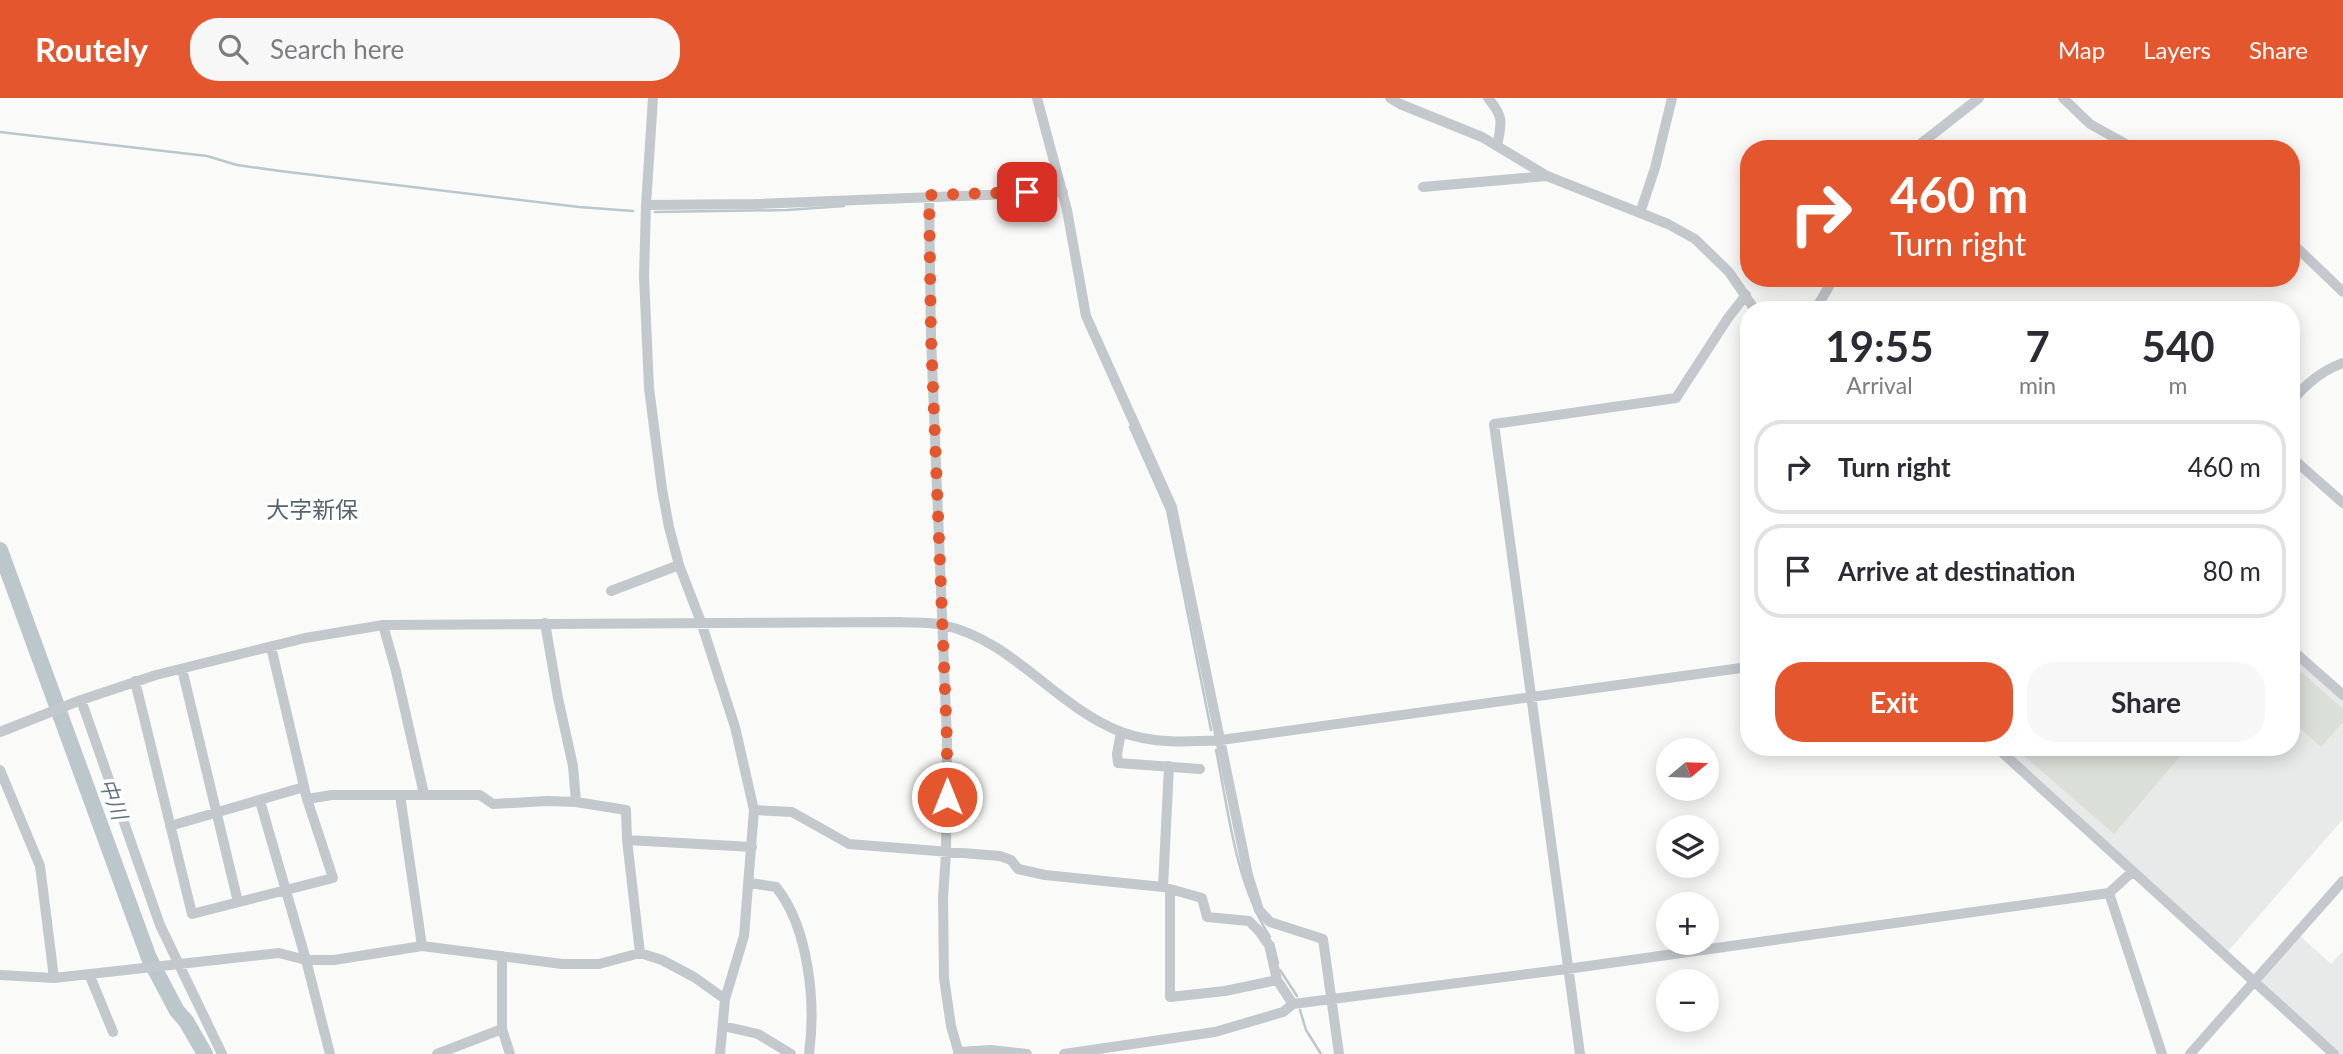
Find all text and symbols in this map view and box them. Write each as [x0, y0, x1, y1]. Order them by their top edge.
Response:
search box [190, 18, 680, 81]
text: Routely [35, 29, 148, 69]
icon: search [214, 30, 252, 68]
text: Search here [270, 33, 404, 65]
text: Map [2058, 35, 2105, 64]
text: Layers [2143, 35, 2211, 64]
text: Share [2249, 35, 2308, 64]
pin [997, 162, 1057, 222]
text: 460 m [1890, 165, 2028, 223]
icon: right [1775, 168, 1866, 259]
icon: arrive [1008, 173, 1046, 211]
text: Turn right [1890, 224, 2026, 263]
text: 19:55 [1825, 321, 1934, 371]
text: 7 [2025, 321, 2050, 371]
text: 540 [2142, 321, 2215, 371]
text: Arrival [1846, 371, 1913, 399]
text: min [2019, 371, 2056, 399]
text: m [2169, 371, 2188, 399]
icon: right [1779, 448, 1817, 486]
text: Turn right [1838, 451, 1951, 483]
text: 460 m [2188, 451, 2261, 483]
district label: 大字新保 [266, 495, 358, 523]
icon: arrive [1779, 552, 1817, 590]
text: Arrive at destination [1838, 555, 2075, 587]
text: 80 m [2203, 555, 2261, 587]
button: Exit [1775, 662, 2013, 742]
button: Share [2027, 662, 2265, 742]
north arrow [1656, 738, 1718, 802]
map controls [1656, 738, 1719, 1032]
position arrow [910, 760, 984, 834]
water label: 中川 [95, 774, 134, 824]
button: layers [1656, 815, 1719, 878]
button: + [1656, 892, 1719, 955]
button: − [1656, 969, 1719, 1032]

